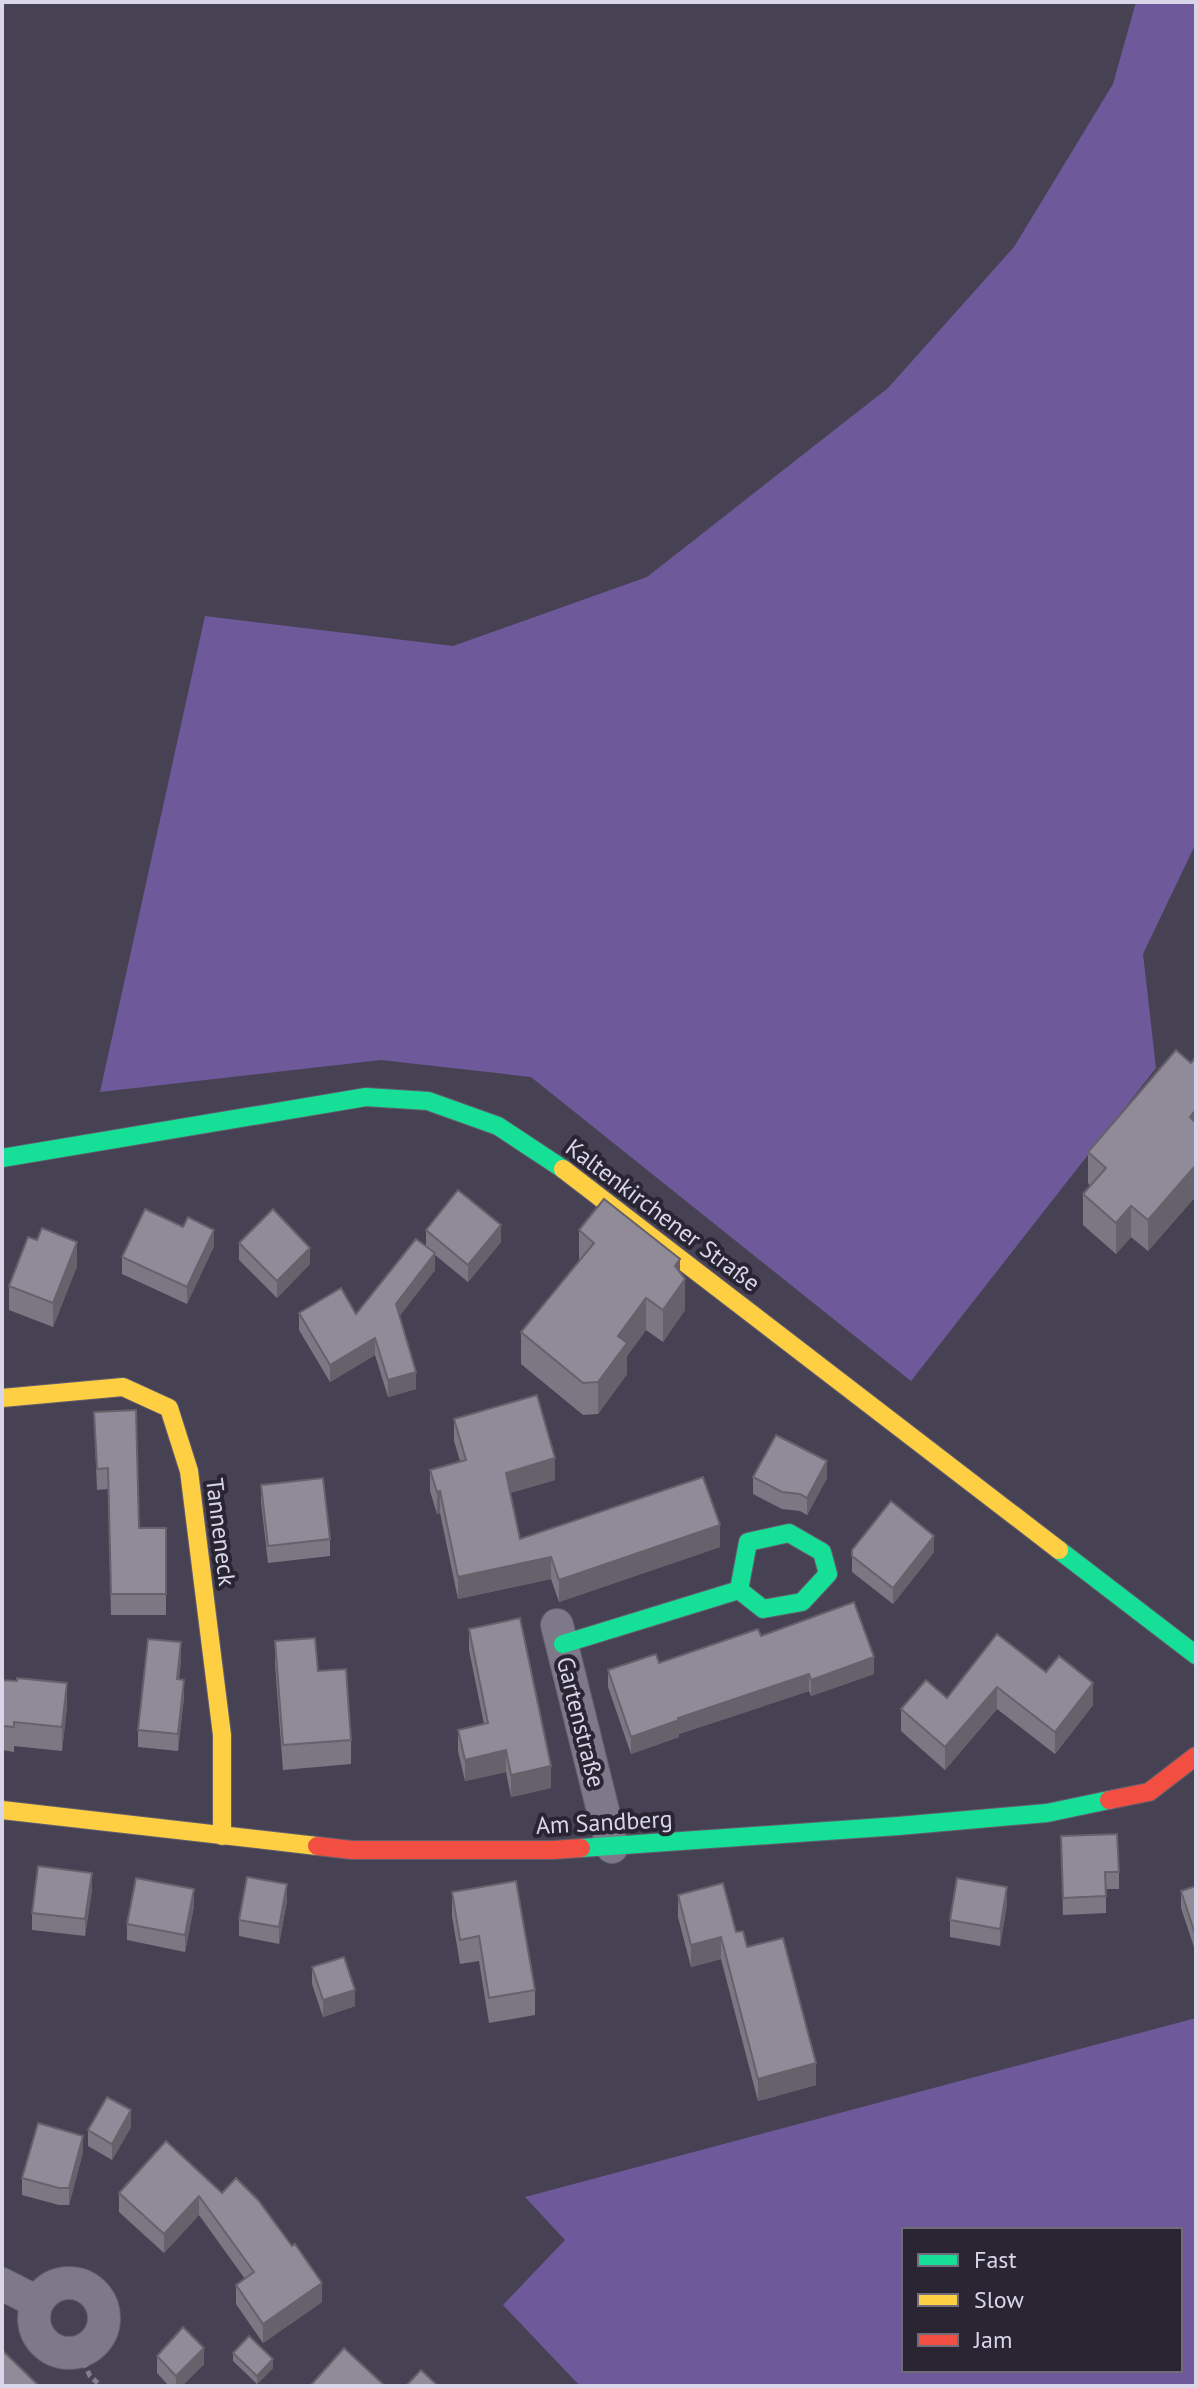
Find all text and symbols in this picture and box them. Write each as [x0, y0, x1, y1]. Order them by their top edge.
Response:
street label: Kaltenkirchener Straße [560, 1132, 766, 1298]
street label: Tanneneck [199, 1476, 243, 1588]
street label: Gartenstraße [550, 1654, 612, 1790]
street label: Am Sandberg [535, 1803, 673, 1841]
legend [902, 2228, 1182, 2372]
text: Fast [974, 2244, 1017, 2275]
text: Slow [974, 2284, 1024, 2315]
text: Jam [973, 2324, 1012, 2355]

